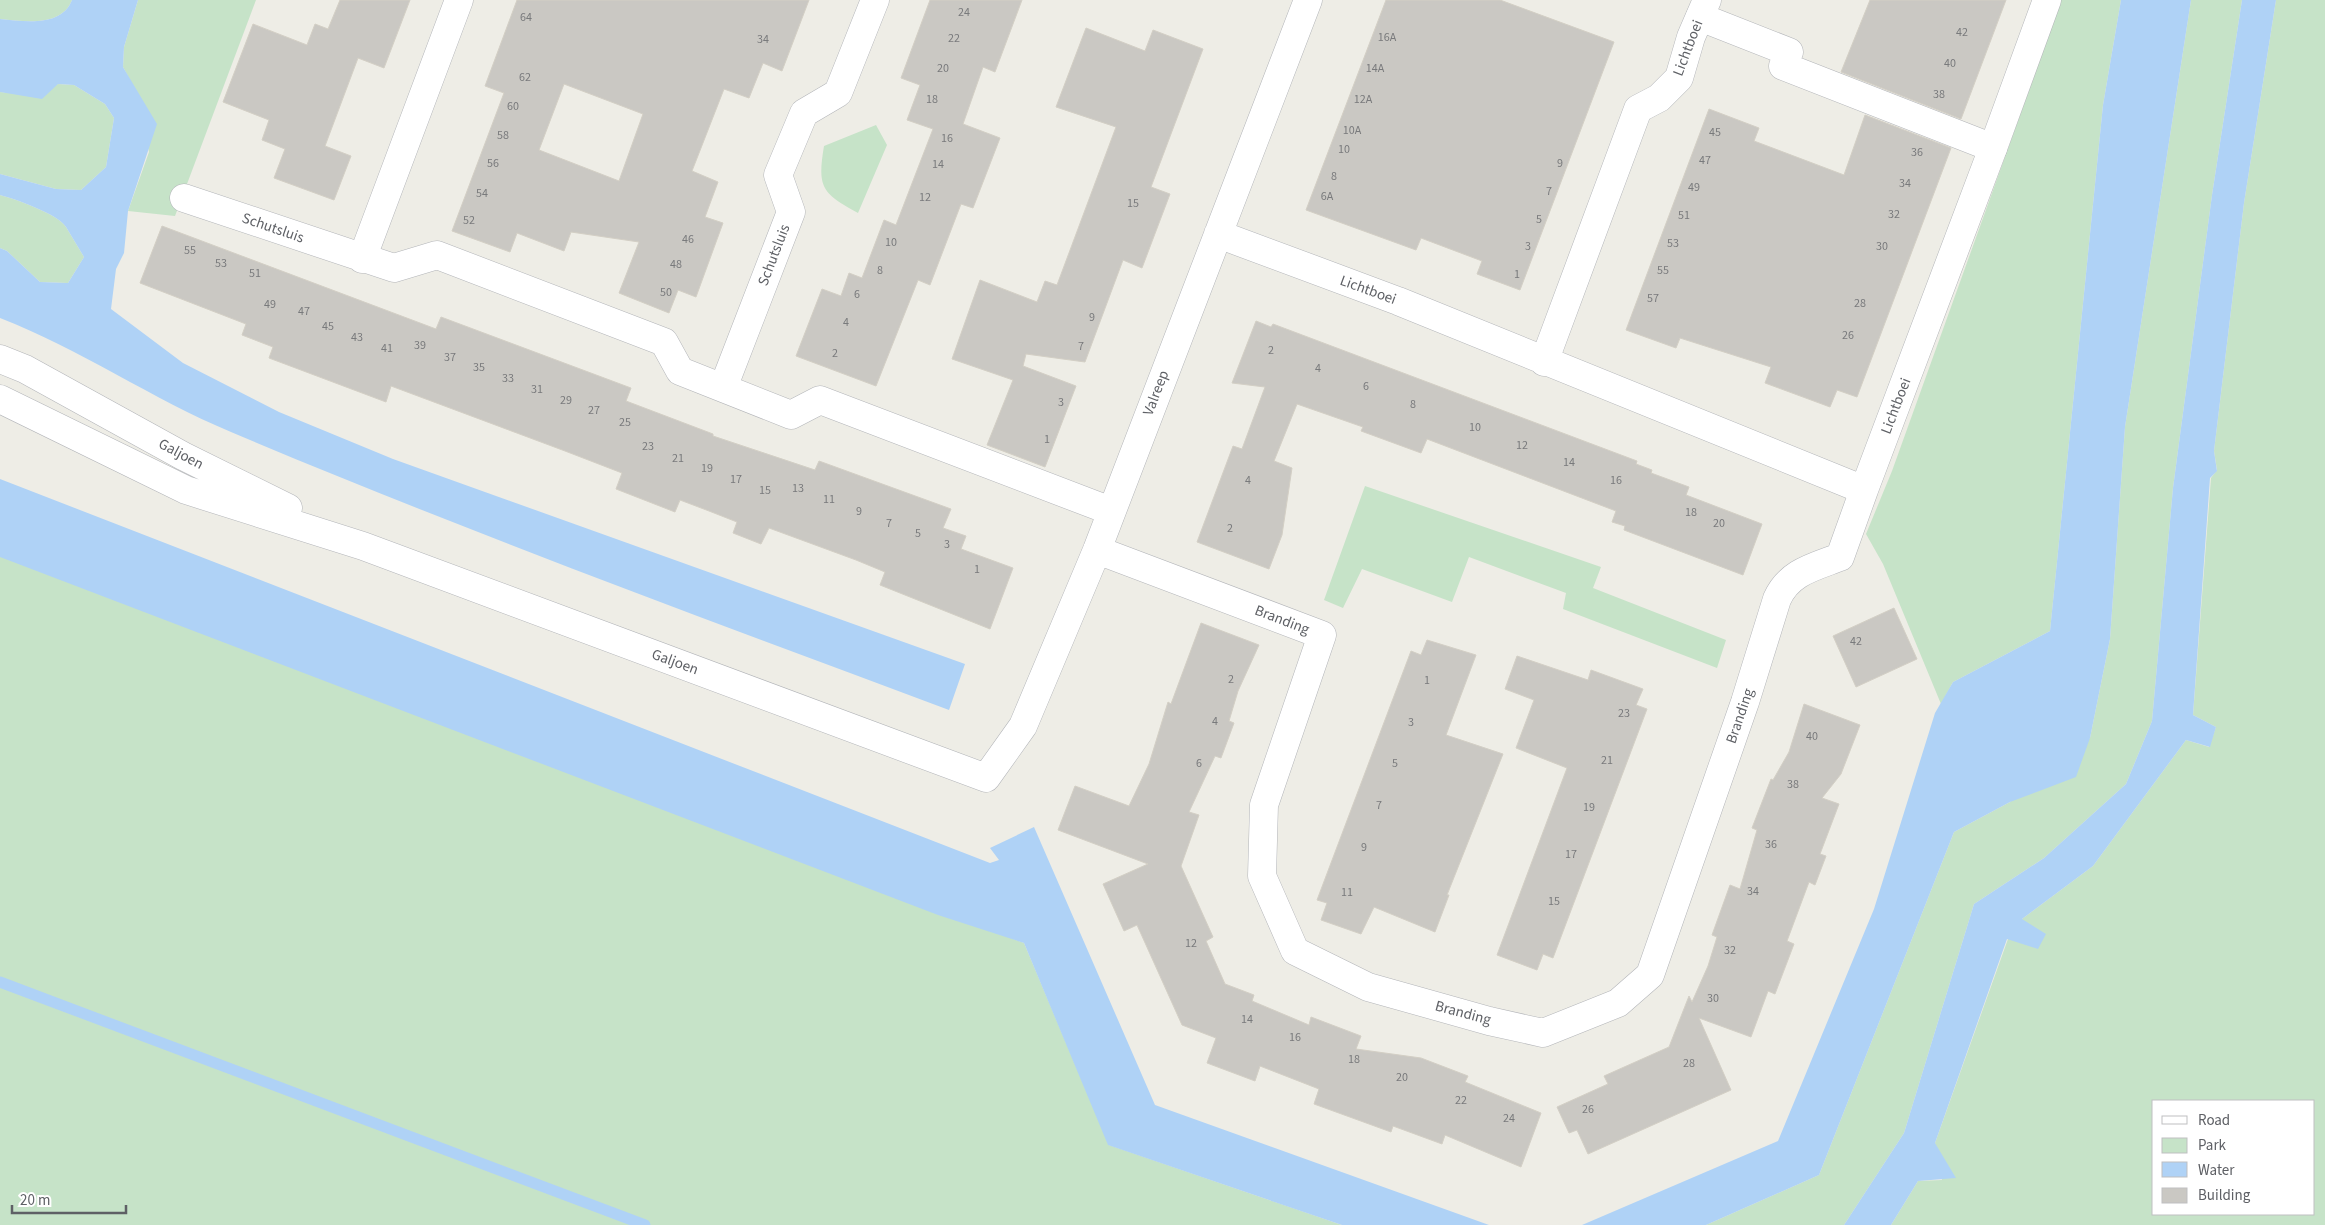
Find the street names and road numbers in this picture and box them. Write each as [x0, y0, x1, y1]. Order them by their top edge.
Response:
street label: Lichtboei [1668, 17, 1708, 79]
street label: Schutsluis [239, 208, 307, 248]
street label: Schutsluis [753, 221, 795, 289]
street label: Lichtboei [1337, 270, 1399, 310]
street label: Valreep [1138, 367, 1174, 419]
street label: Lichtboei [1876, 375, 1916, 437]
street label: Galjoen [155, 433, 207, 475]
street label: Branding [1252, 600, 1313, 640]
street label: Galjoen [649, 644, 701, 680]
street label: Branding [1721, 685, 1759, 746]
street label: Branding [1433, 995, 1494, 1031]

